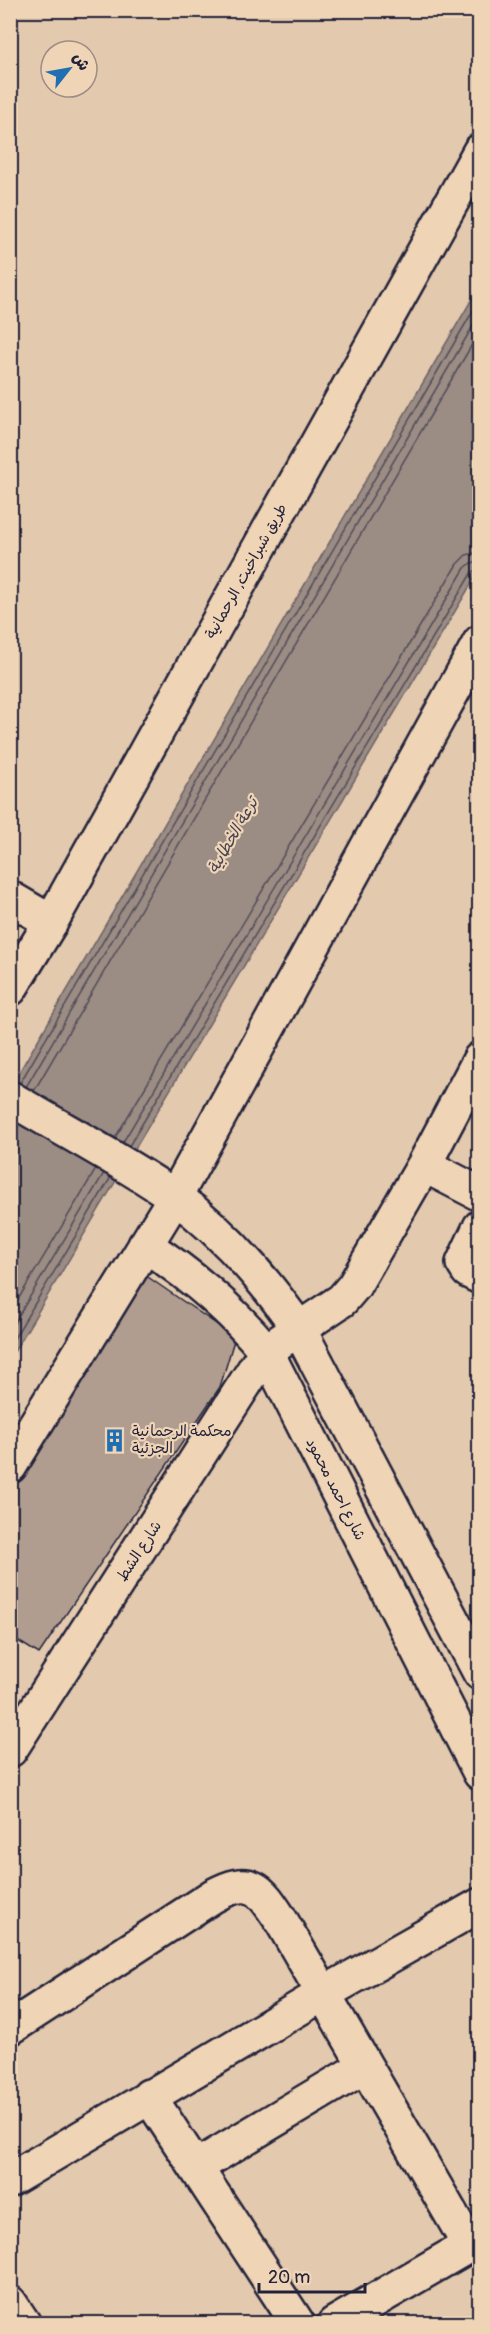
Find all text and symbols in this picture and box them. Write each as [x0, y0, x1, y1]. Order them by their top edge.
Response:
north arrow [39, 39, 99, 99]
text: ش [68, 49, 94, 74]
street label: طريق شبراخيت, الرحمانية [201, 500, 292, 642]
water label: ترعة الخطابية [203, 791, 264, 877]
place label: محكمة الرحمانية الجزئية [132, 1422, 232, 1458]
building icon: محكمة الرحمانية الجزئية [101, 1427, 127, 1453]
street label: شارع احمد محمود [302, 1435, 370, 1544]
street label: شارع الشط [113, 1517, 166, 1585]
scale bar [259, 2256, 366, 2294]
text: 20 m [268, 2266, 310, 2289]

